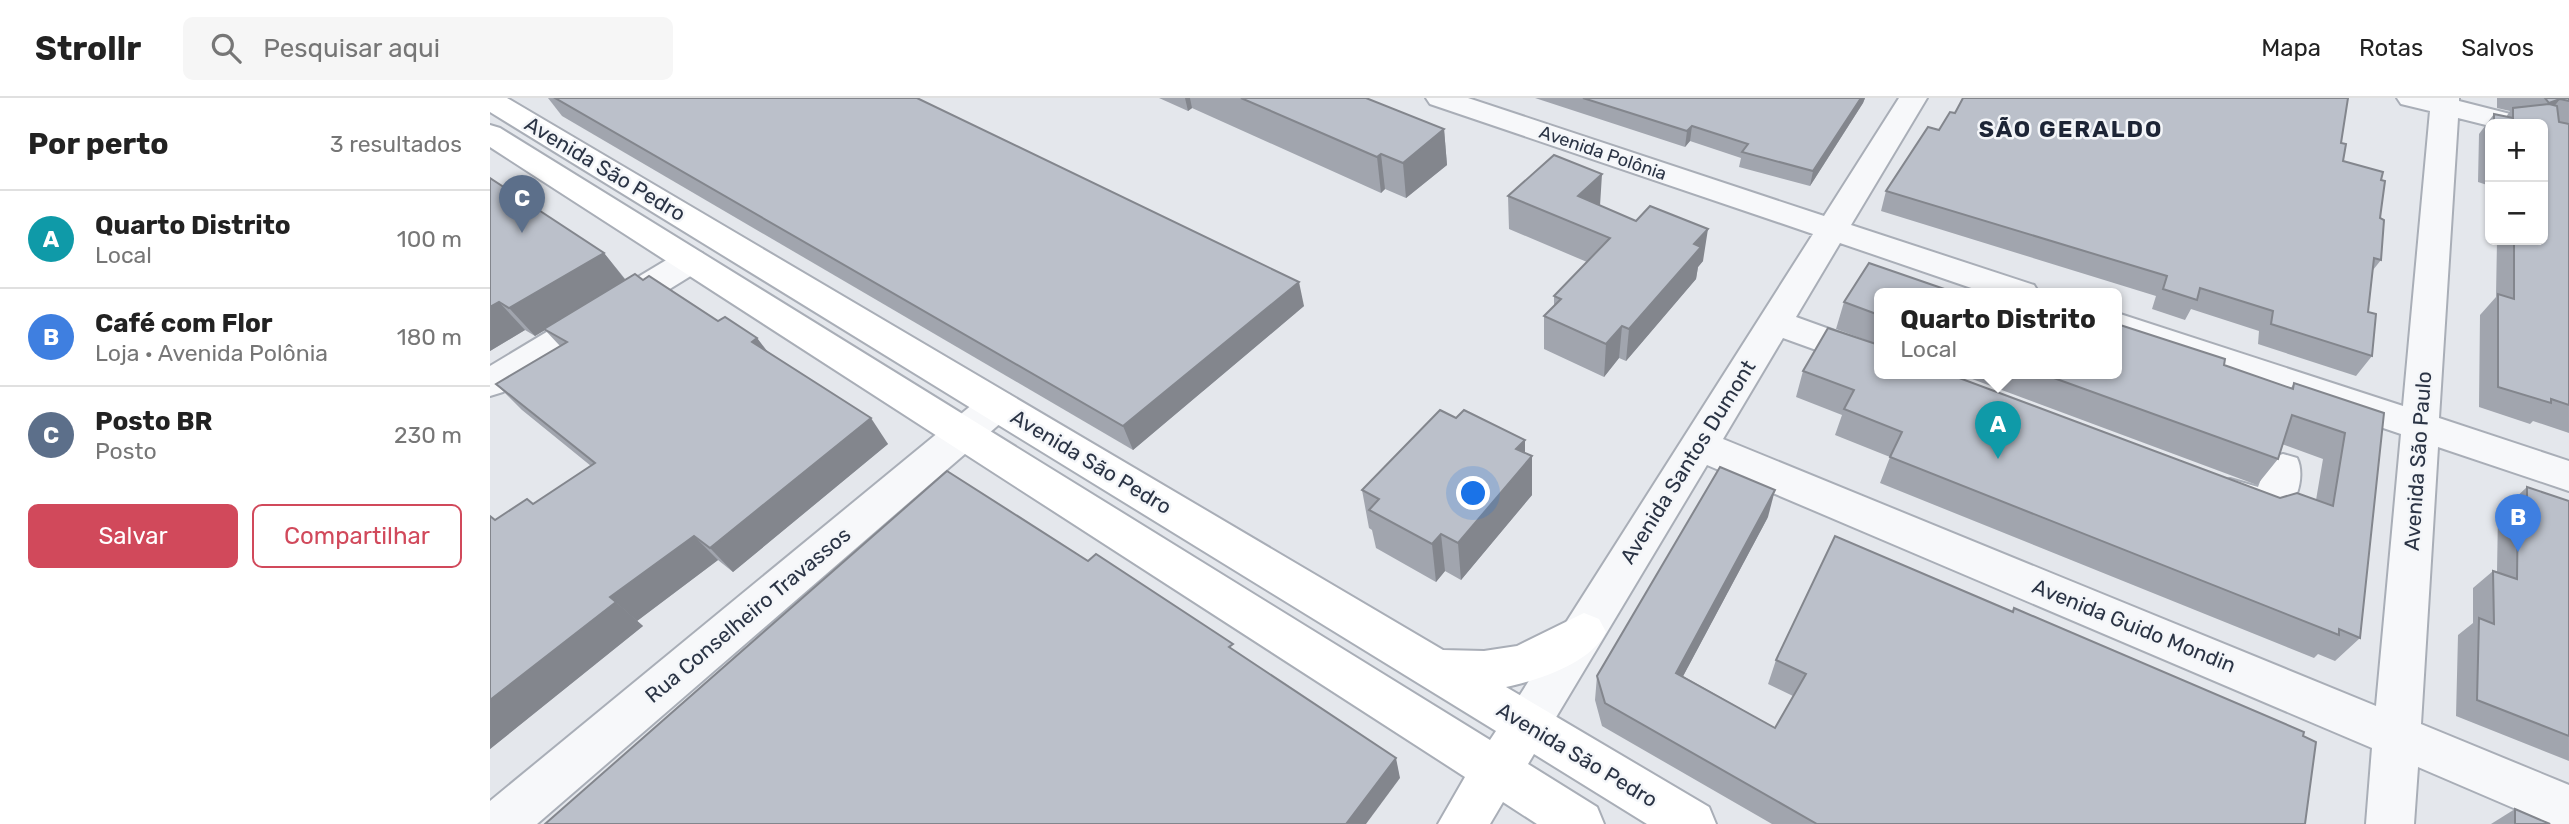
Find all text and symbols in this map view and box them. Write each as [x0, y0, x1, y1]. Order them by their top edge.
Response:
search box [183, 17, 673, 80]
text: Strollr [35, 29, 141, 68]
icon: search [207, 29, 245, 67]
text: Pesquisar aqui [263, 33, 440, 64]
text: Mapa [2261, 34, 2321, 62]
text: Rotas [2359, 34, 2423, 62]
text: Salvos [2461, 34, 2534, 62]
street label: Avenida São Pedro [520, 111, 690, 226]
district label: SÃO GERALDO [1979, 115, 2163, 143]
map controls [2485, 119, 2548, 245]
button: + [2485, 119, 2548, 182]
street label: Avenida Polônia [1536, 121, 1670, 185]
text: Por perto [28, 126, 169, 162]
text: 3 resultados [330, 130, 462, 158]
pin: C [499, 175, 545, 233]
button: − [2485, 182, 2548, 245]
text: Quarto Distrito [95, 210, 291, 241]
text: A [43, 225, 59, 253]
text: 100 m [397, 225, 462, 253]
text: Local [95, 241, 152, 269]
popup [1874, 288, 2122, 379]
text: Quarto Distrito [1900, 304, 2096, 335]
text: Café com Flor [95, 308, 273, 339]
text: B [43, 323, 59, 351]
text: 180 m [397, 323, 462, 351]
text: Local [1900, 335, 1957, 363]
text: Loja · Avenida Polônia [95, 339, 328, 367]
street label: Avenida Santos Dumont [1615, 355, 1761, 568]
street label: Avenida São Paulo [2399, 370, 2436, 552]
pin: A [1975, 401, 2021, 459]
street label: Avenida São Pedro [1006, 404, 1176, 519]
text: Posto BR [95, 406, 212, 437]
text: C [43, 421, 59, 449]
text: 230 m [394, 421, 462, 449]
text: Posto [95, 437, 157, 465]
your location [1456, 476, 1490, 510]
pin: B [2495, 494, 2541, 552]
button: Salvar [28, 504, 238, 568]
button: Compartilhar [252, 504, 462, 568]
street label: Rua Conselheiro Travassos [640, 521, 855, 708]
street label: Avenida Guido Mondin [2029, 573, 2239, 678]
street label: Avenida São Pedro [1492, 697, 1662, 812]

